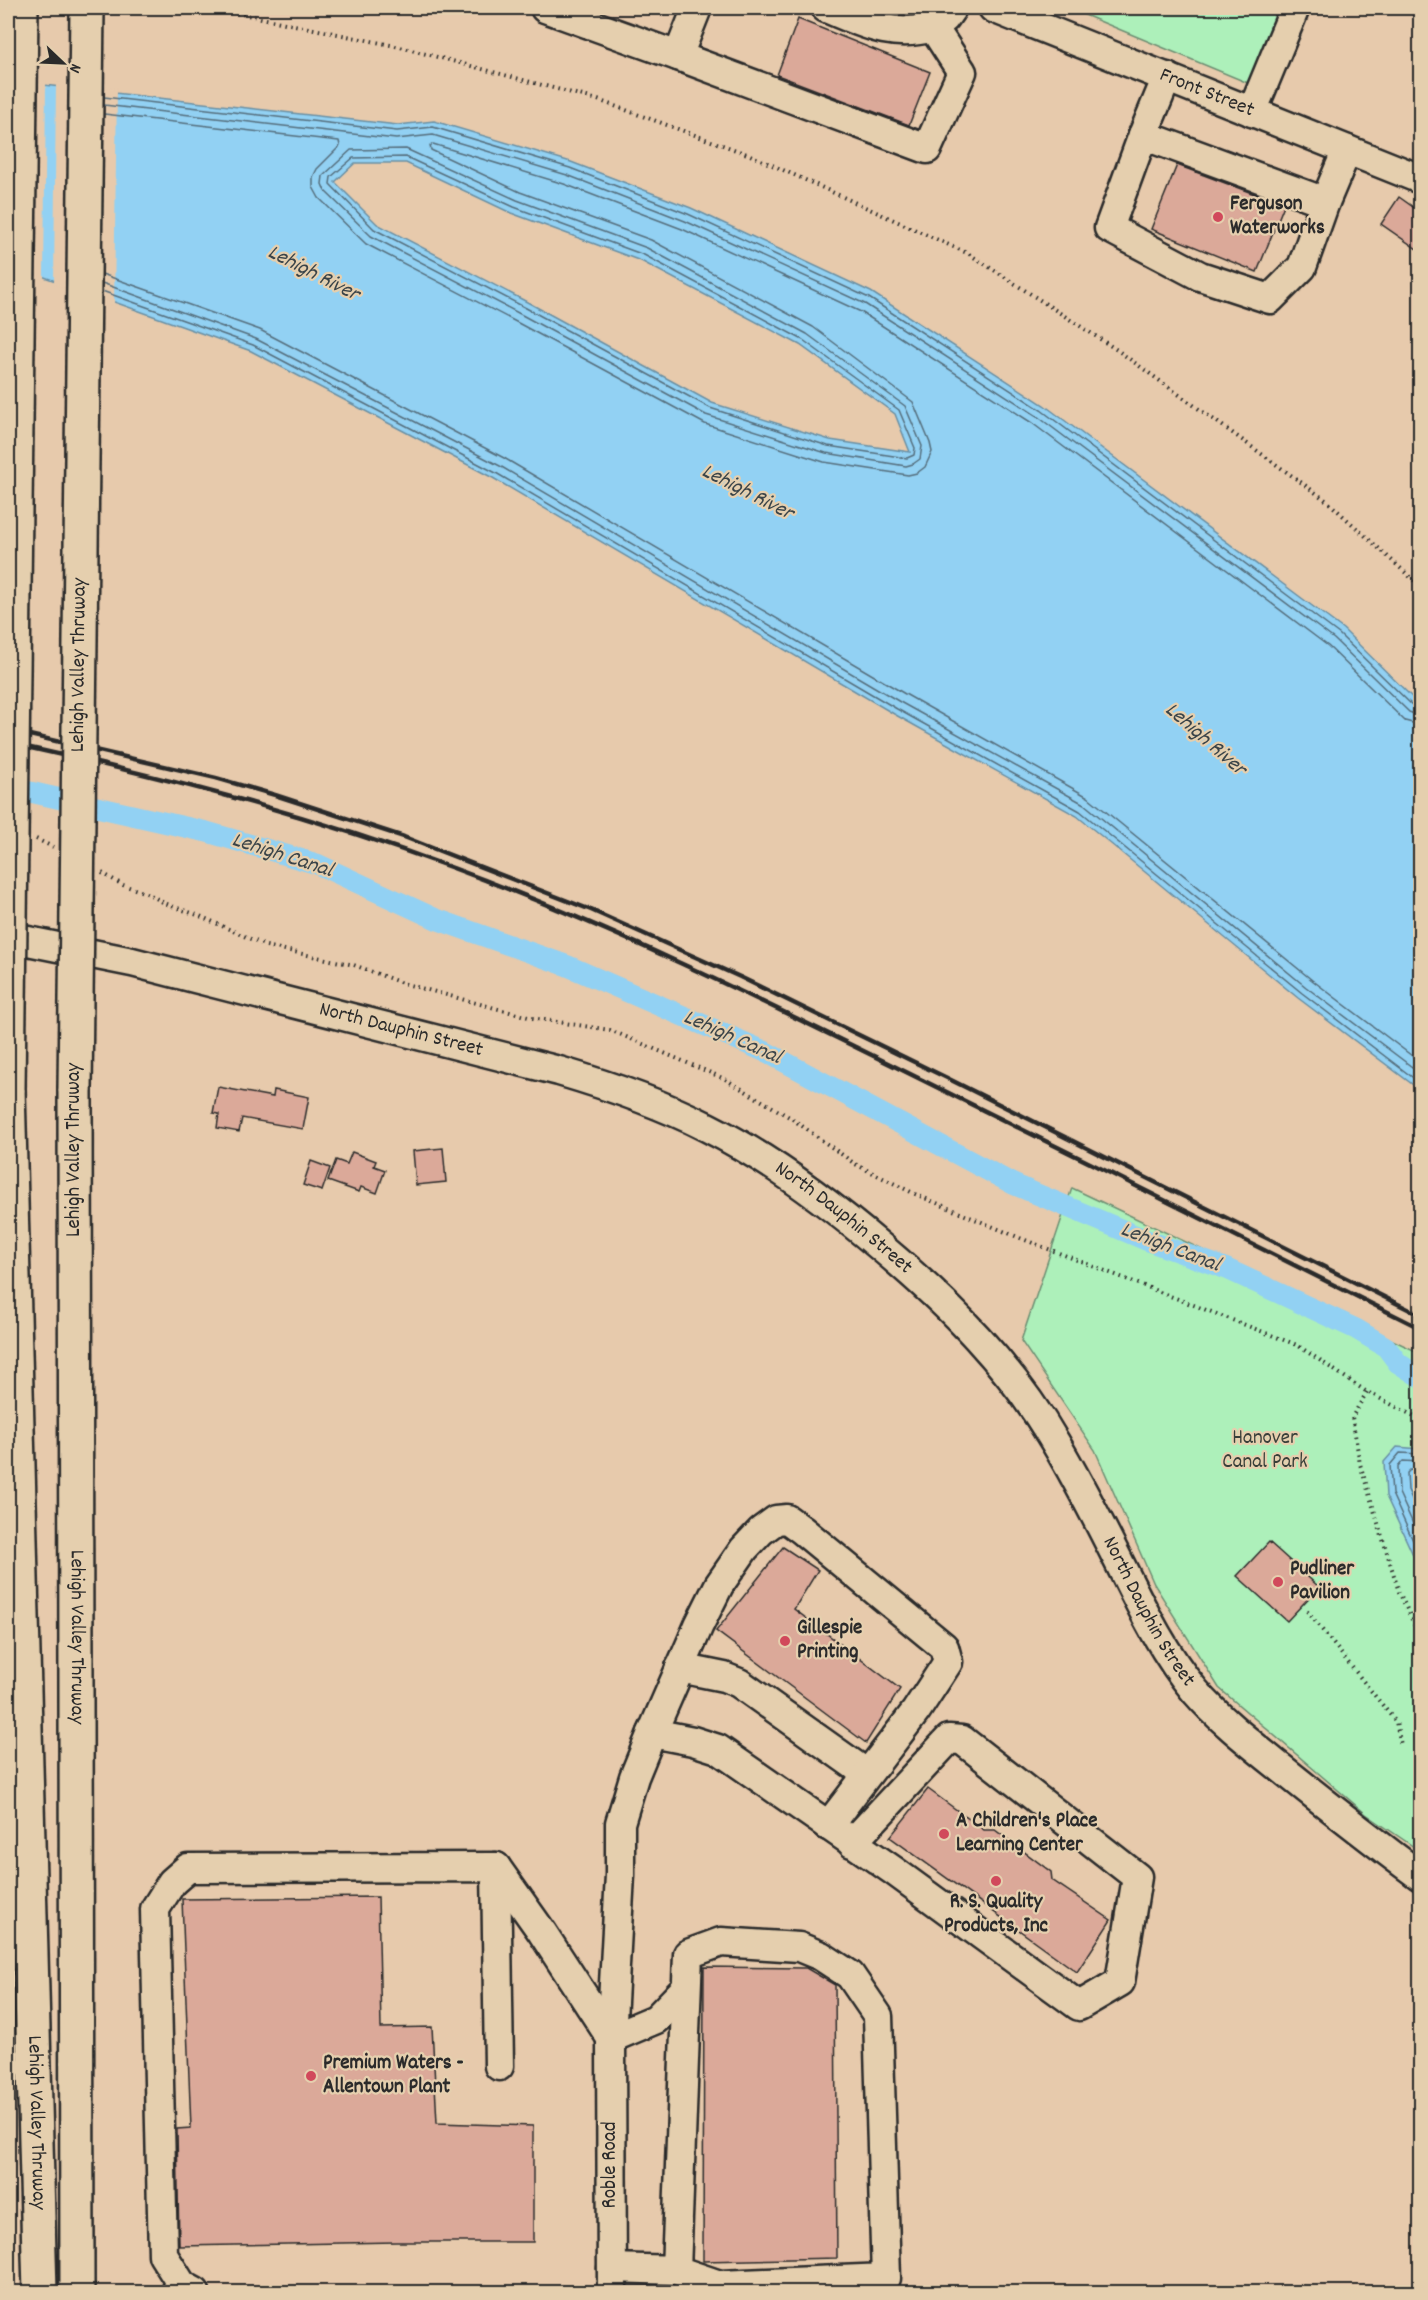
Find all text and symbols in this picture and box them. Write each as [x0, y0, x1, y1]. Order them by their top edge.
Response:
north arrow [33, 33, 93, 93]
text: N [62, 60, 87, 76]
street label: Front Street [1155, 61, 1259, 126]
place label: Ferguson Waterworks [1230, 190, 1325, 244]
marker: Ferguson Waterworks [1211, 210, 1225, 224]
water label: Lehigh River [262, 238, 367, 312]
water label: Lehigh River [696, 457, 801, 531]
street label: Lehigh Valley Thruway [64, 577, 96, 752]
water label: Lehigh River [1157, 696, 1255, 786]
water label: Lehigh Canal [228, 825, 338, 887]
street label: North Dauphin Street [316, 995, 486, 1066]
water label: Lehigh Canal [678, 1003, 788, 1074]
street label: Lehigh Valley Thruway [60, 1062, 90, 1237]
street label: North Dauphin Street [768, 1155, 919, 1282]
water label: Lehigh Canal [1116, 1215, 1226, 1282]
park label: Hanover Canal Park [1222, 1424, 1308, 1478]
street label: North Dauphin Street [1094, 1532, 1202, 1694]
street label: Lehigh Valley Thruway [61, 1550, 91, 1725]
place label: Pudliner Pavilion [1290, 1555, 1355, 1609]
marker: Pudliner Pavilion [1271, 1575, 1285, 1589]
place label: Gillespie Printing [797, 1614, 862, 1668]
marker: Gillespie Printing [778, 1634, 792, 1648]
place label: A Children's Place Learning Center [956, 1807, 1098, 1861]
marker: A Children's Place Learning Center [937, 1827, 951, 1841]
marker: R. S. Quality Products, Inc [989, 1874, 1003, 1888]
place label: R. S. Quality Products, Inc [944, 1888, 1049, 1942]
street label: Lehigh Valley Thruway [18, 2035, 53, 2211]
place label: Premium Waters - Allentown Plant [323, 2049, 464, 2103]
marker: Premium Waters - Allentown Plant [304, 2069, 318, 2083]
street label: Roble Road [596, 2122, 626, 2208]

